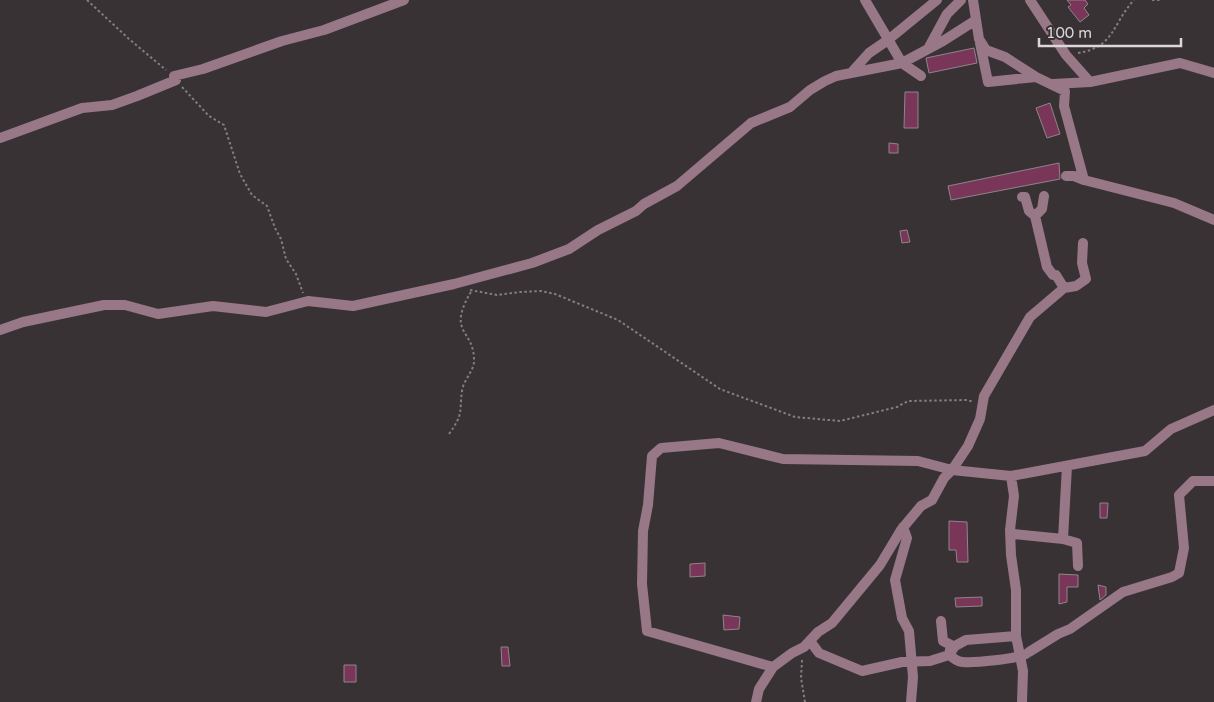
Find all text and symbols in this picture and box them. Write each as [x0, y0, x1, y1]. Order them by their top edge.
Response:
scale bar [1039, 15, 1182, 47]
text: 100 m [1046, 24, 1092, 42]

